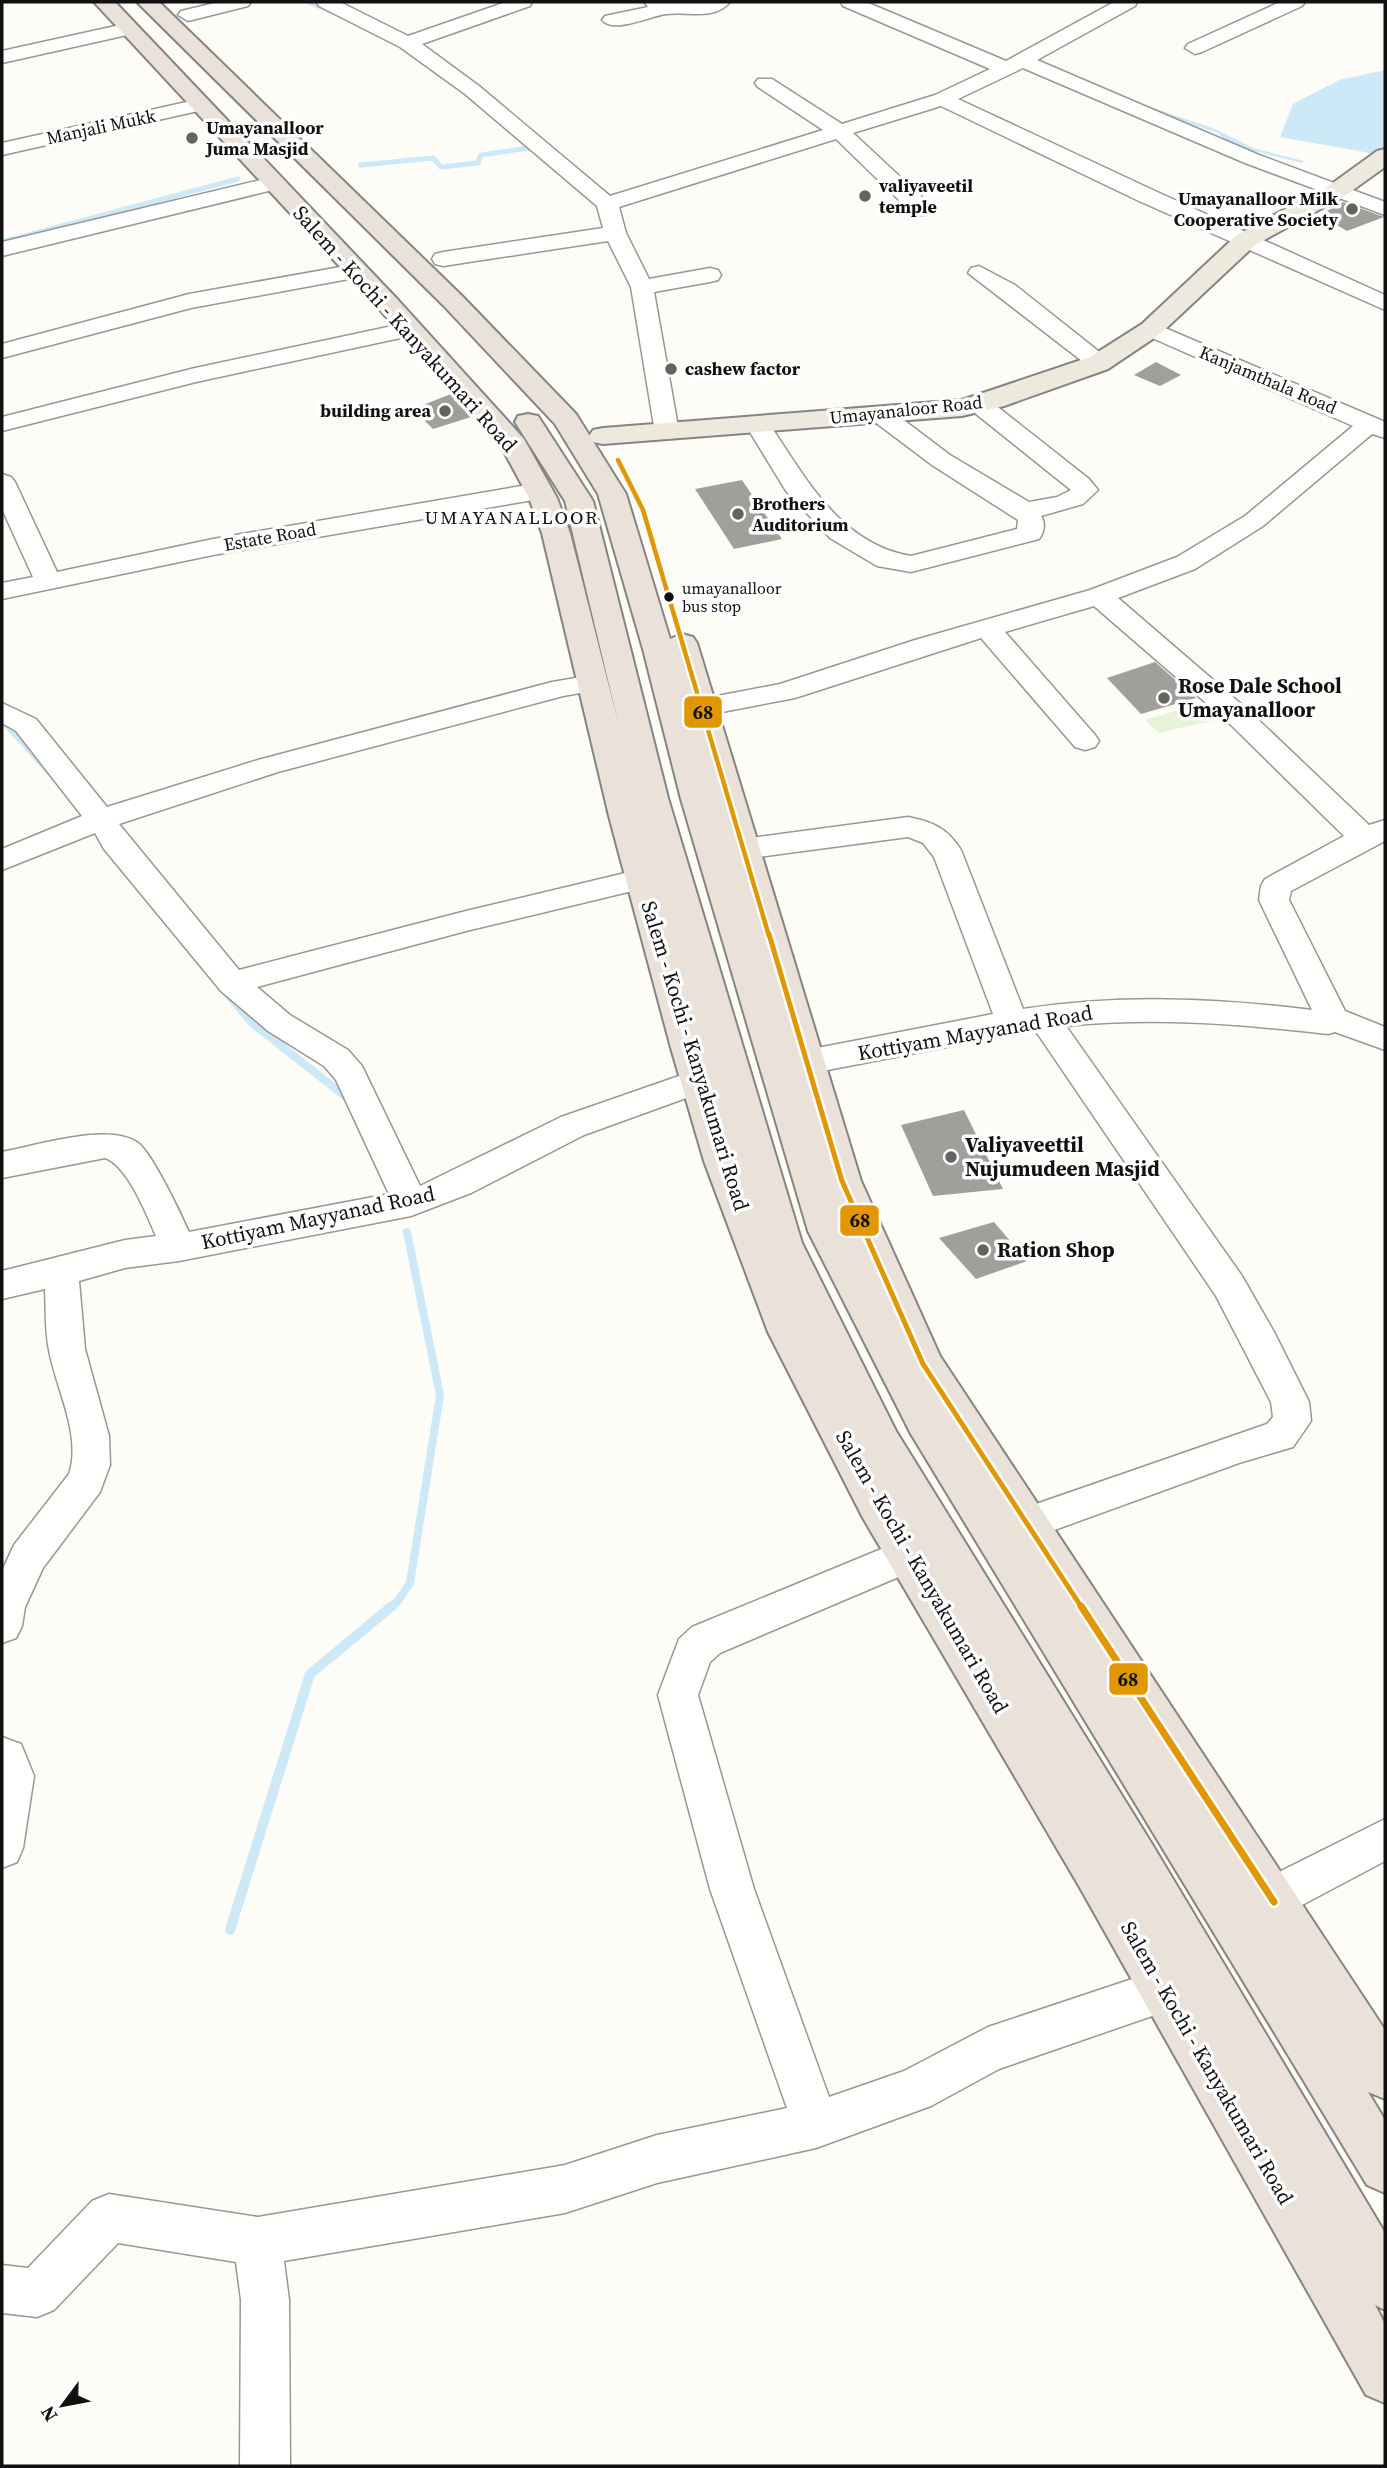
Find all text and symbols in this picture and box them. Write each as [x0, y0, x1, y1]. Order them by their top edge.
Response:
street label: Manjali Mukk [44, 103, 158, 150]
place label: Umayanalloor Juma Masjid [205, 115, 324, 161]
marker: Umayanalloor Juma Masjid [184, 130, 200, 146]
place label: valiyaveetil temple [878, 173, 973, 219]
place label: Umayanalloor Milk Cooperative Society [1174, 186, 1338, 232]
marker: valiyaveetil temple [857, 188, 873, 204]
street label: Salem - Kochi - Kanyakumari Road [287, 199, 524, 458]
marker: Umayanalloor Milk Cooperative Society [1344, 201, 1360, 217]
street label: Kanjamthala Road [1196, 339, 1341, 420]
place label: cashew factor [685, 356, 801, 381]
marker: cashew factor [663, 361, 679, 377]
street label: Umayanaloor Road [828, 389, 984, 430]
place label: building area [320, 398, 431, 423]
marker: building area [437, 403, 453, 419]
place label: Brothers Auditorium [752, 491, 849, 537]
district label: UMAYANALLOOR [425, 504, 599, 530]
marker: Brothers Auditorium [730, 506, 746, 522]
street label: Estate Road [222, 516, 318, 557]
place label: umayanalloor bus stop [682, 577, 782, 617]
marker: umayanalloor bus stop [662, 590, 676, 604]
place label: Rose Dale School Umayanalloor [1178, 671, 1342, 724]
marker: Rose Dale School Umayanalloor [1156, 690, 1172, 706]
line badge: 68 [683, 695, 723, 729]
text: 68 [693, 699, 713, 725]
street label: Salem - Kochi - Kanyakumari Road [634, 897, 757, 1214]
street label: Kottiyam Mayyanad Road [855, 998, 1095, 1067]
place label: Valiyaveettil Nujumudeen Masjid [965, 1130, 1160, 1183]
marker: Valiyaveettil Nujumudeen Masjid [943, 1149, 959, 1165]
street label: Kottiyam Mayyanad Road [198, 1179, 438, 1256]
line badge: 68 [839, 1204, 880, 1237]
text: 68 [850, 1207, 870, 1233]
place label: Ration Shop [997, 1235, 1115, 1264]
marker: Ration Shop [975, 1242, 991, 1258]
street label: Salem - Kochi - Kanyakumari Road [829, 1425, 1016, 1719]
line badge: 68 [1108, 1662, 1149, 1696]
text: 68 [1118, 1666, 1138, 1692]
street label: Salem - Kochi - Kanyakumari Road [1114, 1916, 1301, 2210]
north arrow [28, 2370, 98, 2440]
text: N [34, 2401, 63, 2427]

